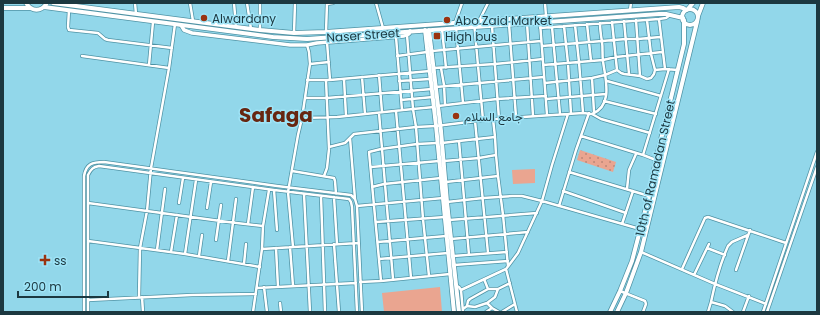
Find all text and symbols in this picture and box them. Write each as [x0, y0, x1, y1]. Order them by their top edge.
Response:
place label: Alwardany [212, 10, 276, 27]
place label: Abo Zaid Market [455, 12, 552, 29]
marker: Alwardany [199, 13, 209, 23]
marker: Abo Zaid Market [442, 15, 452, 25]
street label: Naser Street [326, 24, 400, 46]
place label: High bus [445, 28, 497, 45]
marker: High bus [432, 31, 442, 41]
street label: 10th of Ramadan Street [631, 98, 679, 238]
district label: Safaga [239, 101, 313, 129]
place label: جامع السلام [464, 108, 523, 126]
marker: جامع السلام [451, 111, 461, 121]
place label: ss [54, 252, 67, 269]
marker: ss [39, 254, 51, 266]
scale bar [18, 273, 108, 299]
text: 200 m [24, 278, 62, 295]

